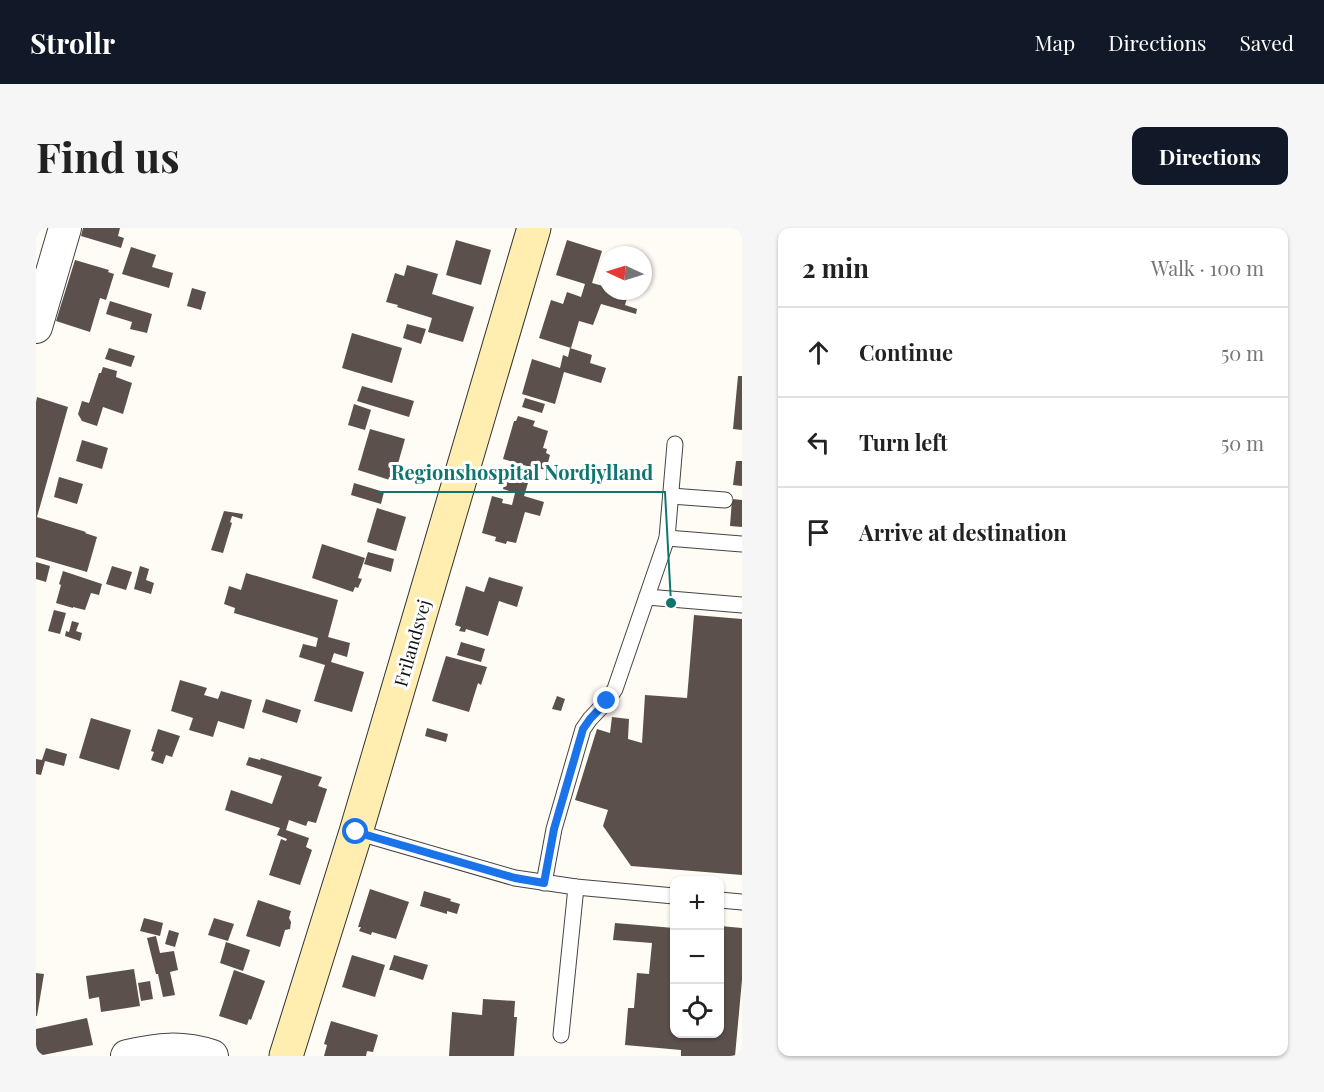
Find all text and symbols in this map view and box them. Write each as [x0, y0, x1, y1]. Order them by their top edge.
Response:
text: Strollr [30, 24, 115, 61]
text: Map [1034, 28, 1075, 56]
text: Directions [1108, 28, 1206, 56]
text: Saved [1239, 28, 1294, 56]
button: Directions [1132, 127, 1288, 185]
text: Find us [36, 128, 180, 184]
north arrow [598, 246, 652, 300]
text: 2 min [802, 250, 869, 285]
text: Walk · 100 m [1151, 254, 1264, 281]
icon: ahead [802, 336, 835, 369]
text: Continue [859, 337, 953, 367]
text: 50 m [1221, 339, 1264, 366]
icon: left [802, 426, 835, 459]
text: Turn left [859, 427, 948, 457]
text: 50 m [1221, 429, 1264, 456]
callout: Regionshospital Nordjylland [378, 454, 665, 492]
text: Regionshospital Nordjylland [391, 458, 653, 485]
icon: arrive [802, 516, 835, 549]
text: Arrive at destination [859, 517, 1067, 547]
street label: Frilandsvej [388, 597, 436, 689]
route end [593, 687, 619, 713]
route start [342, 818, 368, 844]
map controls [670, 876, 724, 1038]
button: + [670, 876, 724, 930]
button: − [670, 930, 724, 984]
button: locate [670, 984, 724, 1038]

